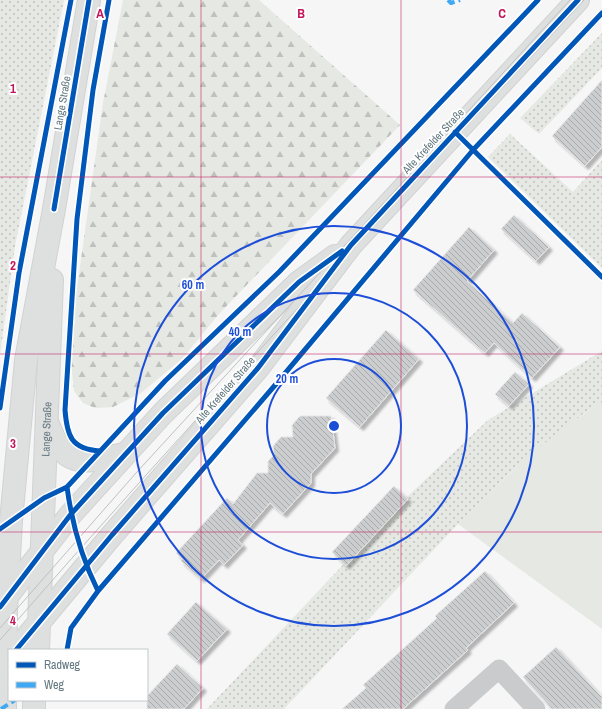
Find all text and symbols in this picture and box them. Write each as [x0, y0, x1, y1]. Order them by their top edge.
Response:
text: A [96, 5, 104, 22]
text: B [297, 5, 305, 22]
text: C [498, 5, 506, 22]
street label: Lange Straße [50, 75, 74, 131]
text: 1 [10, 80, 16, 97]
street label: Alte Krefelder Straße [398, 105, 467, 177]
text: 2 [10, 257, 16, 274]
text: 60 m [182, 277, 204, 293]
text: 40 m [229, 324, 251, 340]
street label: Alte Krefelder Straße [191, 354, 258, 427]
text: 20 m [276, 371, 298, 387]
street label: Lange Straße [38, 402, 54, 457]
centre of rings [327, 419, 341, 433]
text: 3 [10, 435, 16, 452]
text: 4 [10, 612, 16, 629]
legend [8, 649, 148, 701]
text: Radweg [44, 657, 81, 673]
text: Weg [44, 677, 65, 693]

